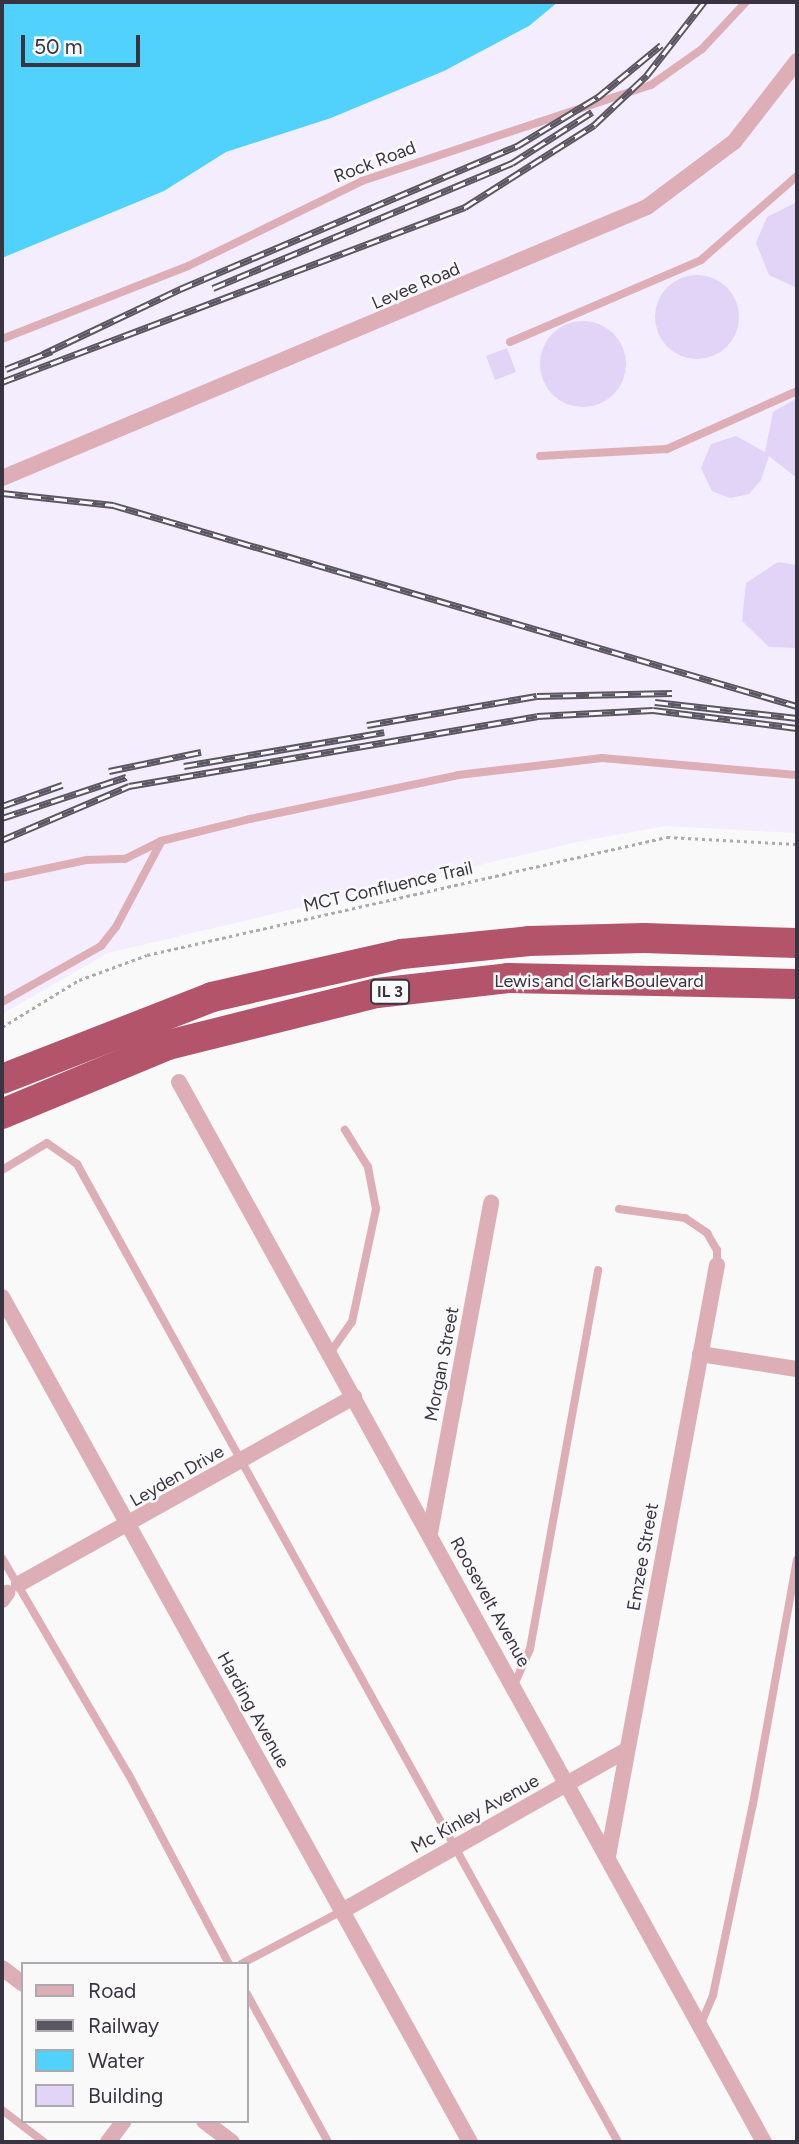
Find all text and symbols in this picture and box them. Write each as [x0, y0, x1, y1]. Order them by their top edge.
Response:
scale bar [24, 21, 144, 65]
text: 50 m [34, 34, 83, 59]
street label: Rock Road [331, 136, 419, 188]
street label: Levee Road [369, 258, 463, 314]
street label: MCT Confluence Trail [301, 857, 475, 917]
street label: Lewis and Clark Boulevard [494, 970, 704, 992]
road number: IL 3 [369, 980, 411, 1004]
street label: Morgan Street [420, 1305, 464, 1423]
street label: Leyden Drive [126, 1440, 228, 1512]
street label: Emzee Street [623, 1501, 663, 1613]
street label: Roosevelt Avenue [445, 1533, 535, 1671]
street label: Harding Avenue [212, 1648, 294, 1772]
street label: Mc Kinley Avenue [407, 1770, 543, 1858]
legend [21, 1962, 248, 2123]
text: Road [88, 1978, 136, 2003]
text: Railway [88, 2013, 159, 2038]
text: Water [88, 2048, 144, 2073]
text: Building [88, 2083, 163, 2108]

